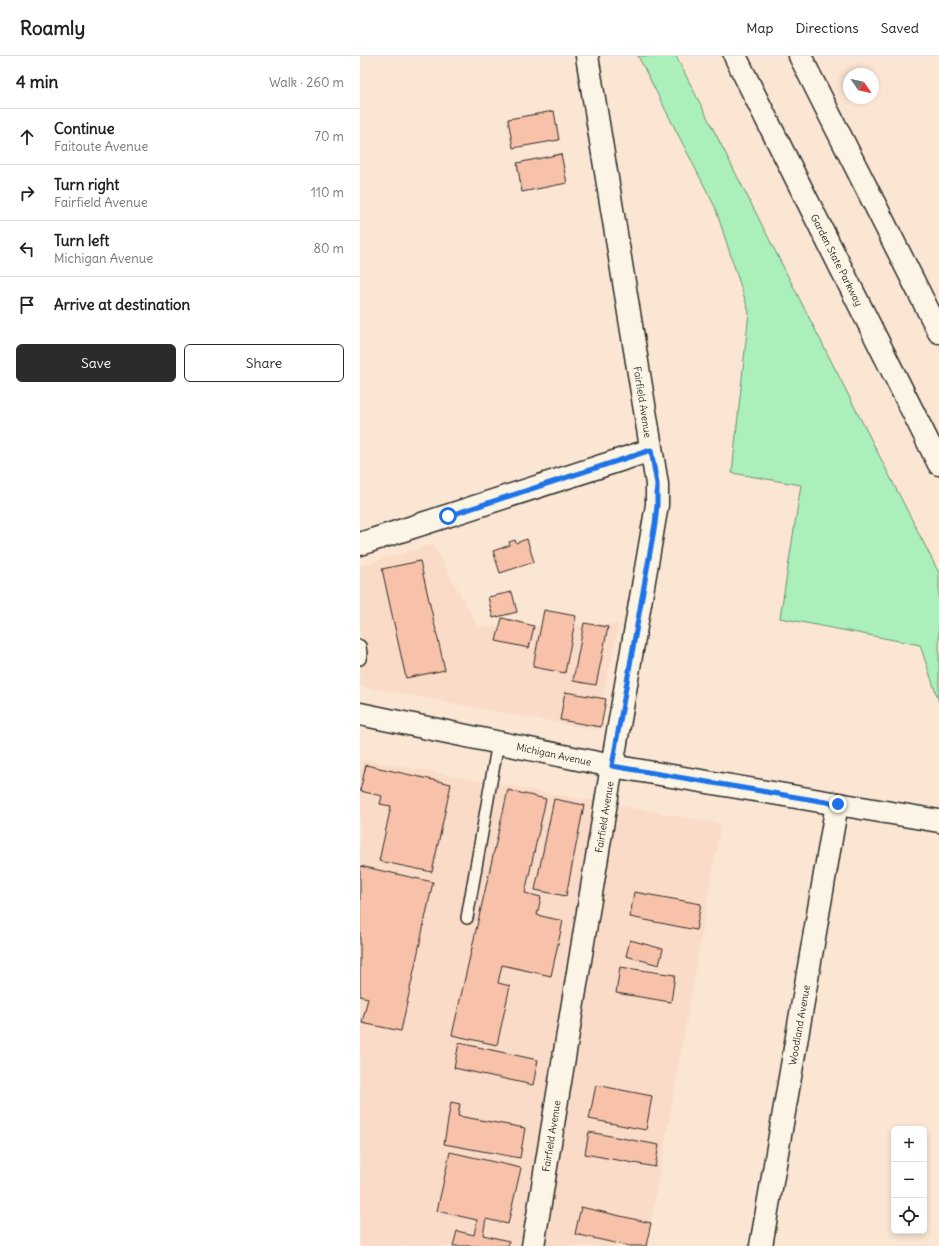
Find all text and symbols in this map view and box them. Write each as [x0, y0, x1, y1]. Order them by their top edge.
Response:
text: Roamly [20, 16, 85, 40]
text: Map [746, 19, 773, 37]
text: Directions [795, 19, 859, 37]
text: Saved [881, 19, 919, 37]
north arrow [843, 68, 879, 104]
text: 4 min [16, 71, 58, 93]
text: Walk · 260 m [269, 74, 344, 91]
text: Continue [54, 119, 115, 138]
icon: ahead [16, 126, 38, 148]
text: 70 m [315, 128, 344, 145]
text: Faitoute Avenue [54, 138, 148, 155]
text: Turn right [54, 175, 119, 194]
icon: right [16, 182, 38, 204]
text: 110 m [311, 184, 344, 201]
text: Fairfield Avenue [54, 194, 148, 211]
street label: Garden State Parkway [808, 212, 865, 308]
text: Turn left [54, 231, 109, 250]
icon: left [16, 238, 38, 260]
text: 80 m [313, 240, 344, 257]
text: Michigan Avenue [54, 250, 153, 267]
icon: arrive [16, 294, 38, 316]
text: Arrive at destination [54, 295, 190, 314]
button: Save [16, 344, 176, 382]
button: Share [184, 344, 344, 382]
street label: Fairfield Avenue [630, 365, 655, 439]
route start [439, 507, 457, 525]
street label: Michigan Avenue [515, 740, 593, 769]
street label: Fairfield Avenue [592, 780, 617, 854]
route end [829, 795, 847, 813]
street label: Woodland Avenue [786, 984, 813, 1066]
street label: Fairfield Avenue [539, 1099, 564, 1173]
map controls [891, 1126, 927, 1234]
button: + [891, 1126, 927, 1162]
button: − [891, 1162, 927, 1198]
button: locate [891, 1198, 927, 1234]

